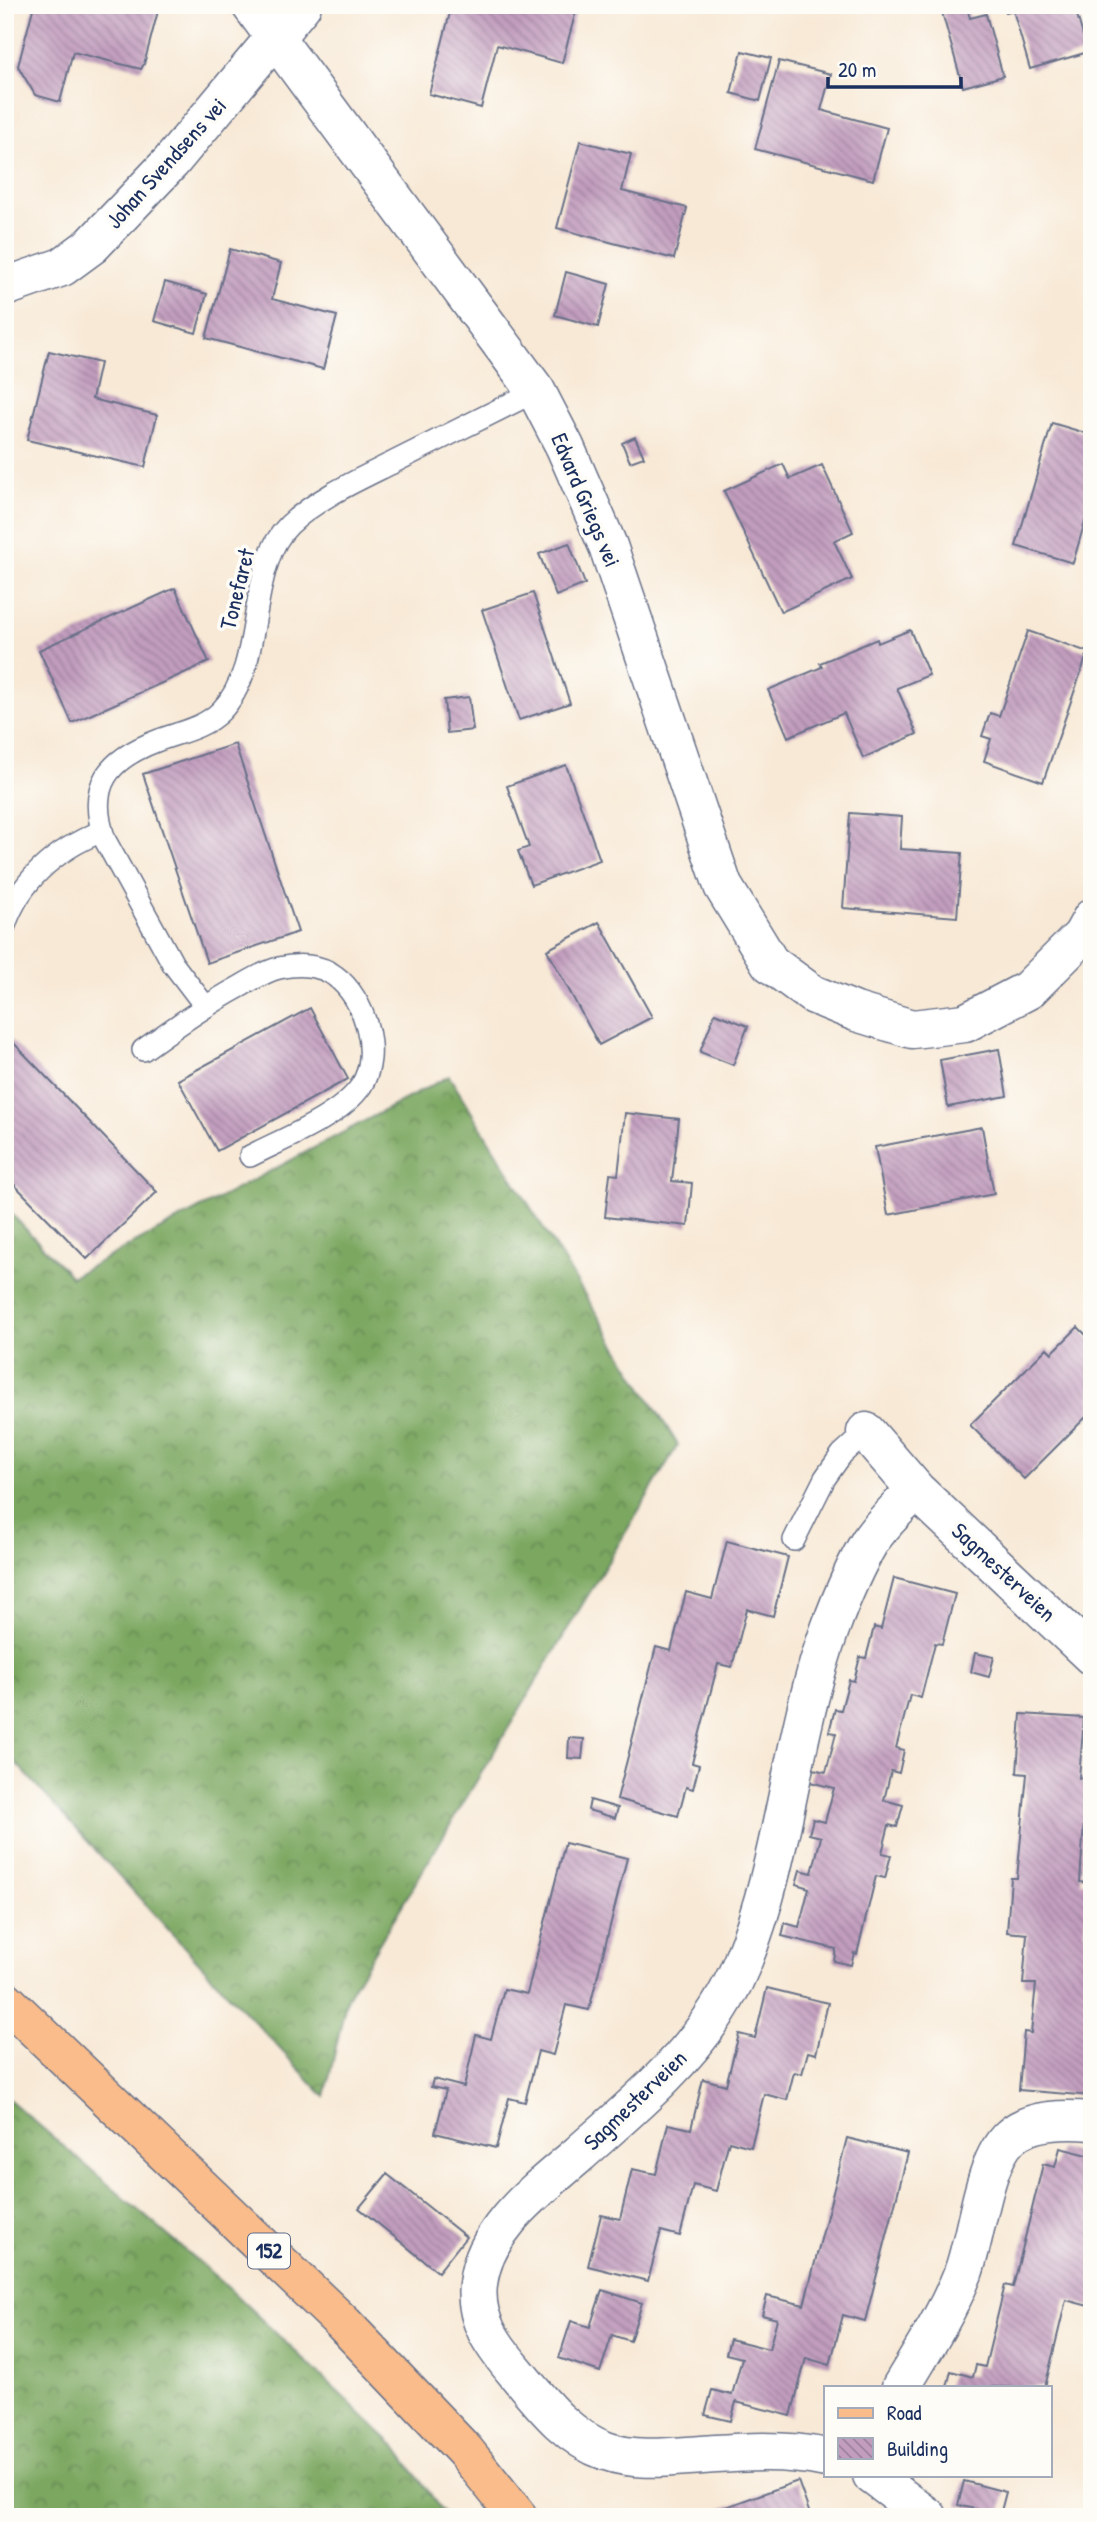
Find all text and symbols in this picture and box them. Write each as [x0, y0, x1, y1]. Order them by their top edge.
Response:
scale bar [828, 46, 960, 90]
text: 20 m [838, 55, 876, 84]
street label: Johan Svendsens vei [98, 90, 233, 235]
street label: Edvard Griegs vei [544, 428, 629, 571]
street label: Tonefaret [211, 544, 262, 633]
street label: Sagmesterveien [945, 1515, 1063, 1628]
street label: Sagmesterveien [576, 2042, 693, 2157]
road number: 152 [248, 2234, 290, 2268]
legend [824, 2386, 1052, 2476]
text: Road [887, 2398, 921, 2427]
text: Building [887, 2434, 948, 2463]

